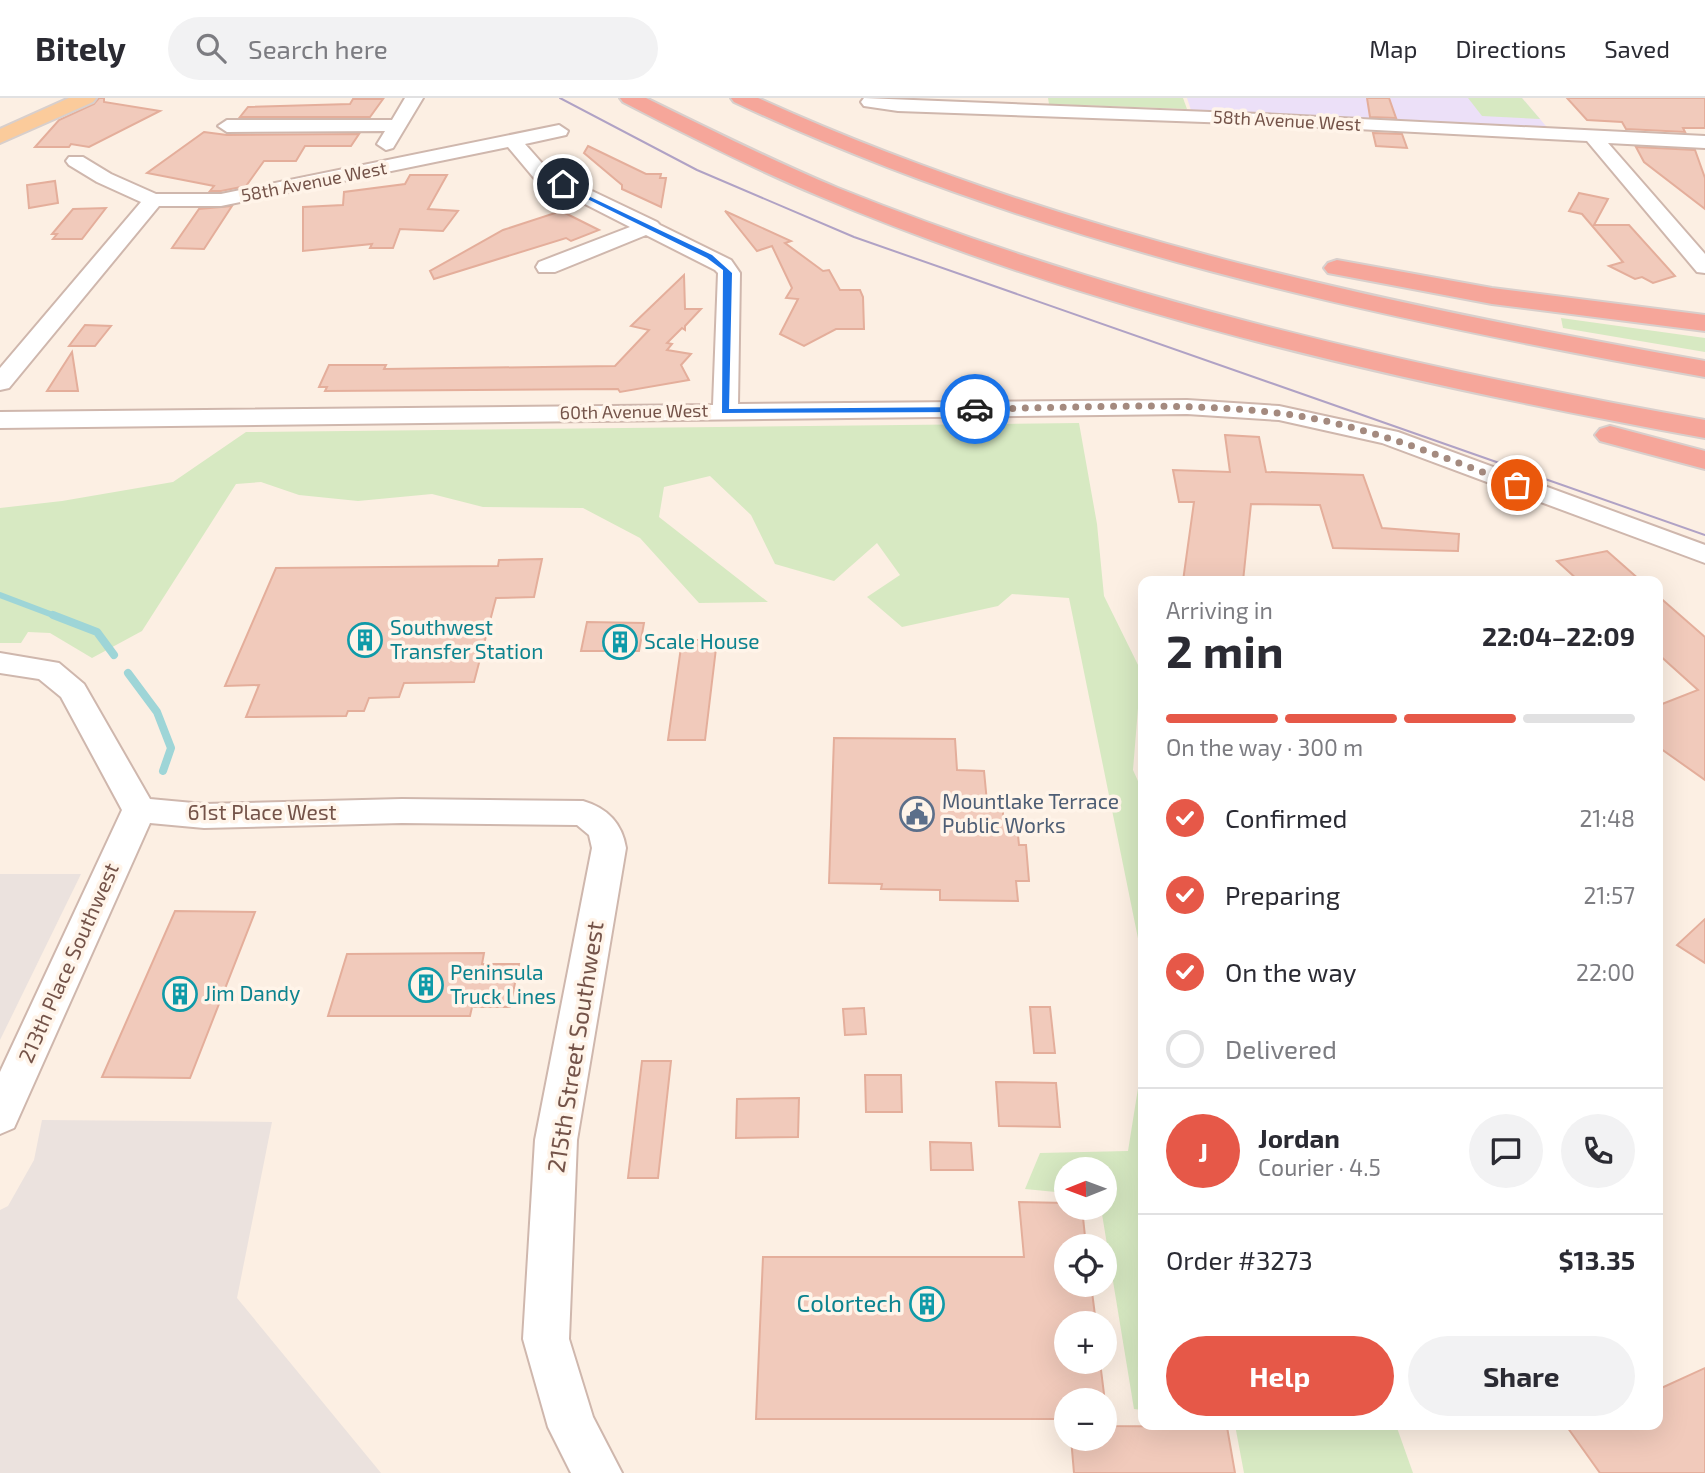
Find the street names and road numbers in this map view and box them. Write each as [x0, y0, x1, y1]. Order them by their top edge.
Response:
street label: 58th Avenue West [1213, 105, 1362, 135]
street label: 58th Avenue West [239, 156, 389, 206]
street label: 60th Avenue West [560, 399, 709, 423]
street label: 61st Place West [187, 799, 337, 824]
street label: 213th Place Southwest [12, 859, 123, 1066]
street label: 215th Street Southwest [540, 919, 609, 1175]

